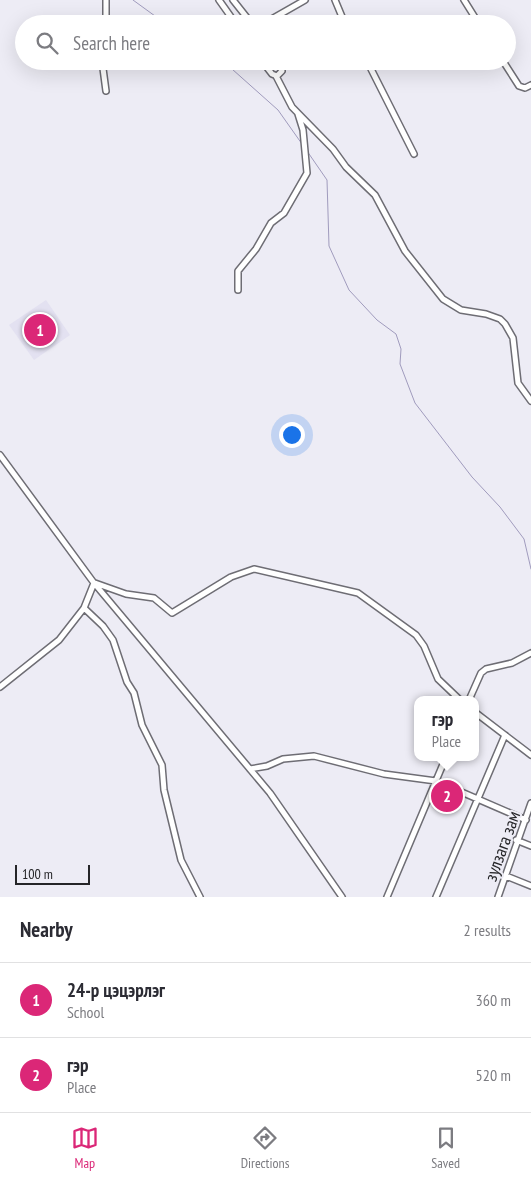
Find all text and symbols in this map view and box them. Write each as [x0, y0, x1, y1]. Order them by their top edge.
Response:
search box [15, 15, 516, 70]
icon: search [33, 29, 61, 57]
text: Search here [73, 31, 150, 55]
pin: 1 [24, 311, 56, 349]
your location [279, 422, 305, 448]
popup [414, 696, 479, 761]
text: гэр [432, 707, 453, 731]
text: Place [432, 731, 461, 751]
pin: 2 [431, 777, 463, 815]
street label: зулзага зам [479, 808, 525, 884]
scale bar [15, 862, 90, 885]
text: 100 m [22, 865, 53, 883]
text: Nearby [20, 916, 73, 943]
text: 2 results [464, 920, 511, 940]
text: 24-р цэцэрлэг [67, 978, 165, 1002]
text: 1 [32, 990, 40, 1010]
text: 360 m [476, 990, 511, 1010]
text: School [67, 1002, 104, 1022]
text: гэр [67, 1053, 89, 1077]
text: 2 [32, 1065, 40, 1085]
text: 520 m [476, 1065, 511, 1085]
text: Place [67, 1077, 96, 1097]
tab: Map [71, 1124, 99, 1172]
tab: Directions [241, 1124, 289, 1172]
tab: Saved [431, 1124, 460, 1172]

